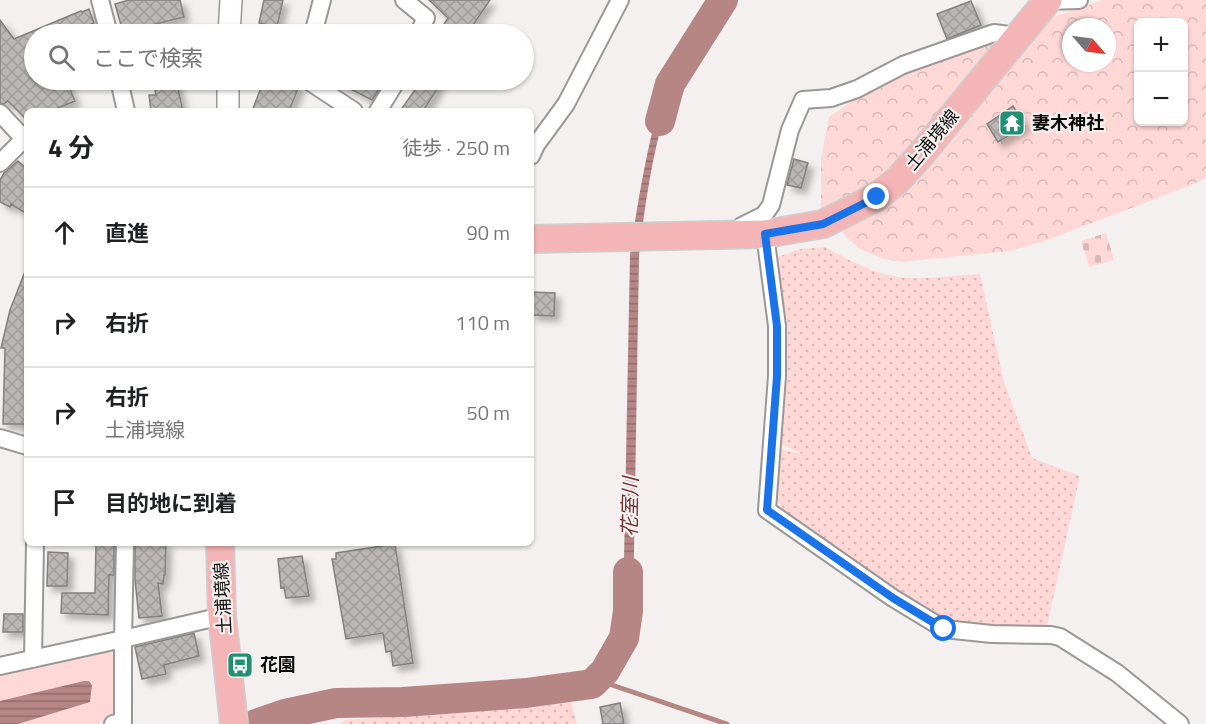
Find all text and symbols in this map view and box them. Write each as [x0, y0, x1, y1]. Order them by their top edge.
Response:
north arrow [1062, 18, 1116, 72]
map controls [1134, 18, 1188, 126]
button: + [1134, 18, 1188, 72]
search box [24, 24, 534, 90]
icon: search [45, 41, 78, 74]
text: ここで検索 [93, 41, 203, 75]
button: − [1134, 72, 1188, 126]
street label: 土浦境線 [898, 103, 965, 176]
temple icon: 妻木神社 [997, 108, 1027, 138]
place label: 妻木神社 [1032, 109, 1104, 136]
text: 4 分 [48, 128, 94, 167]
text: 徒歩 · 250 m [402, 132, 510, 163]
route end [863, 183, 889, 209]
icon: ahead [48, 216, 81, 249]
text: 直進 [105, 216, 149, 250]
text: 90 m [466, 217, 510, 248]
icon: right [48, 306, 81, 339]
text: 右折 [105, 306, 149, 340]
text: 110 m [455, 307, 510, 338]
text: 右折 [105, 380, 149, 414]
icon: right [48, 396, 81, 429]
text: 50 m [466, 397, 510, 428]
text: 土浦境線 [105, 414, 185, 445]
water label: 花室川 [613, 475, 646, 537]
icon: arrive [48, 486, 81, 519]
text: 目的地に到着 [105, 486, 237, 520]
street label: 土浦境線 [207, 561, 238, 635]
route start [930, 615, 956, 641]
bus stop icon: 花園 [225, 650, 255, 680]
place label: 花園 [260, 651, 296, 678]

